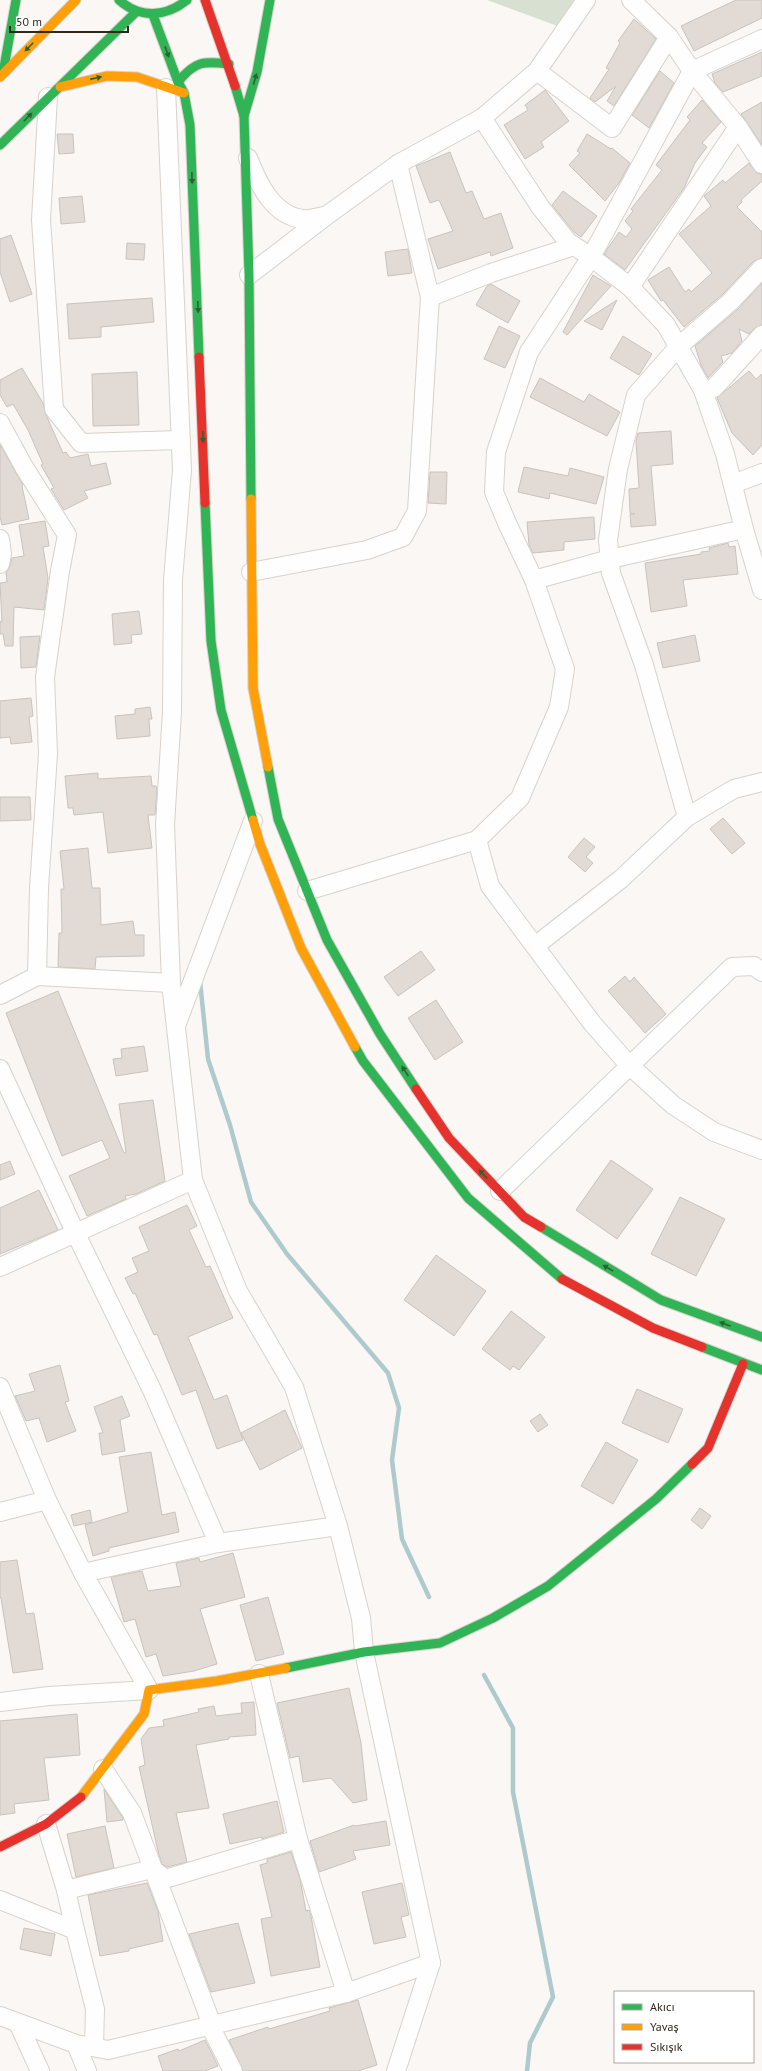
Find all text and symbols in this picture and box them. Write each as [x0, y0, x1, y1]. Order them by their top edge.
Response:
scale bar [10, 8, 128, 34]
text: 50 m [16, 14, 42, 29]
one-way arrow [24, 43, 34, 52]
one-way arrow [164, 46, 170, 58]
one-way arrow [252, 73, 258, 85]
one-way arrow [90, 75, 103, 81]
one-way arrow [23, 112, 32, 122]
one-way arrow [189, 171, 196, 184]
one-way arrow [194, 301, 201, 313]
one-way arrow [200, 431, 206, 444]
one-way arrow [401, 1066, 409, 1076]
one-way arrow [479, 1169, 488, 1179]
one-way arrow [602, 1265, 614, 1272]
one-way arrow [719, 1320, 731, 1326]
legend [614, 1991, 754, 2063]
text: Akıcı [650, 1999, 675, 2014]
text: Yavaş [650, 2019, 679, 2034]
text: Sıkışık [650, 2039, 683, 2054]

